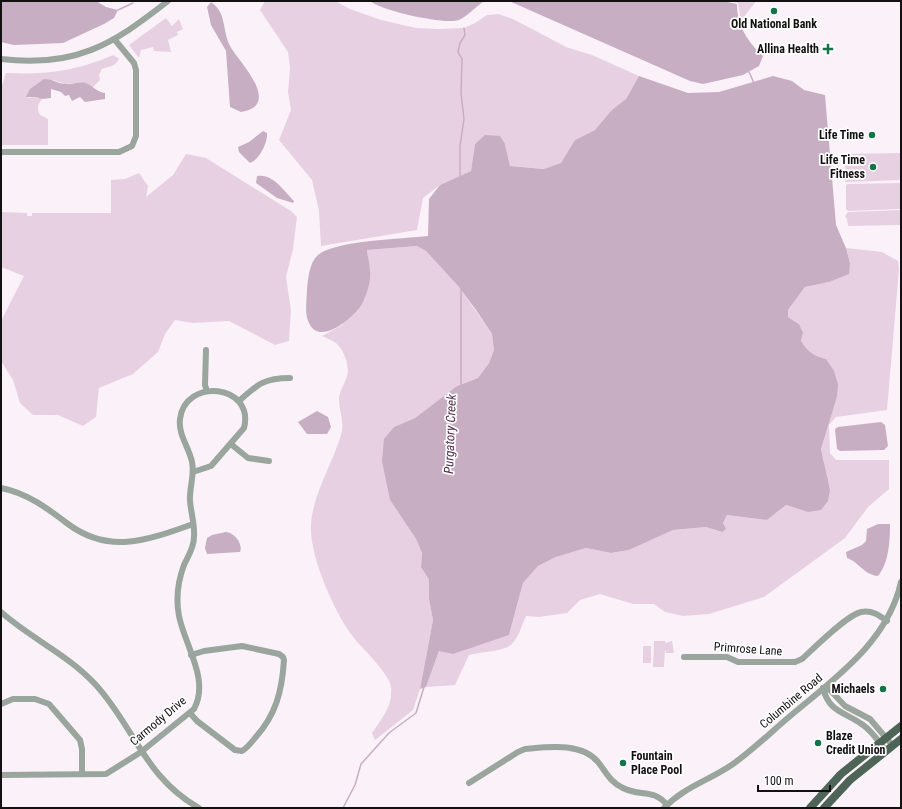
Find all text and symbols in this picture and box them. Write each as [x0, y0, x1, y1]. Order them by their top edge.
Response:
marker: Old National Bank [769, 6, 779, 16]
place label: Old National Bank [731, 17, 817, 31]
place label: Allina Health [757, 42, 819, 56]
marker: Allina Health [822, 43, 834, 55]
place label: Life Time [819, 128, 864, 142]
marker: Life Time [867, 130, 877, 140]
place label: Life Time Fitness [820, 153, 866, 181]
marker: Life Time Fitness [868, 162, 878, 172]
water label: Purgatory Creek [441, 394, 459, 474]
street label: Primrose Lane [713, 640, 783, 658]
street label: Columbine Road [757, 671, 825, 731]
place label: Michaels [832, 682, 876, 696]
marker: Michaels [878, 684, 888, 694]
street label: Carmody Drive [127, 693, 189, 749]
place label: Blaze Credit Union [826, 729, 886, 757]
marker: Blaze Credit Union [813, 738, 823, 748]
place label: Fountain Place Pool [631, 749, 682, 777]
marker: Fountain Place Pool [618, 758, 628, 768]
scale bar [758, 767, 830, 793]
text: 100 m [764, 774, 794, 788]

